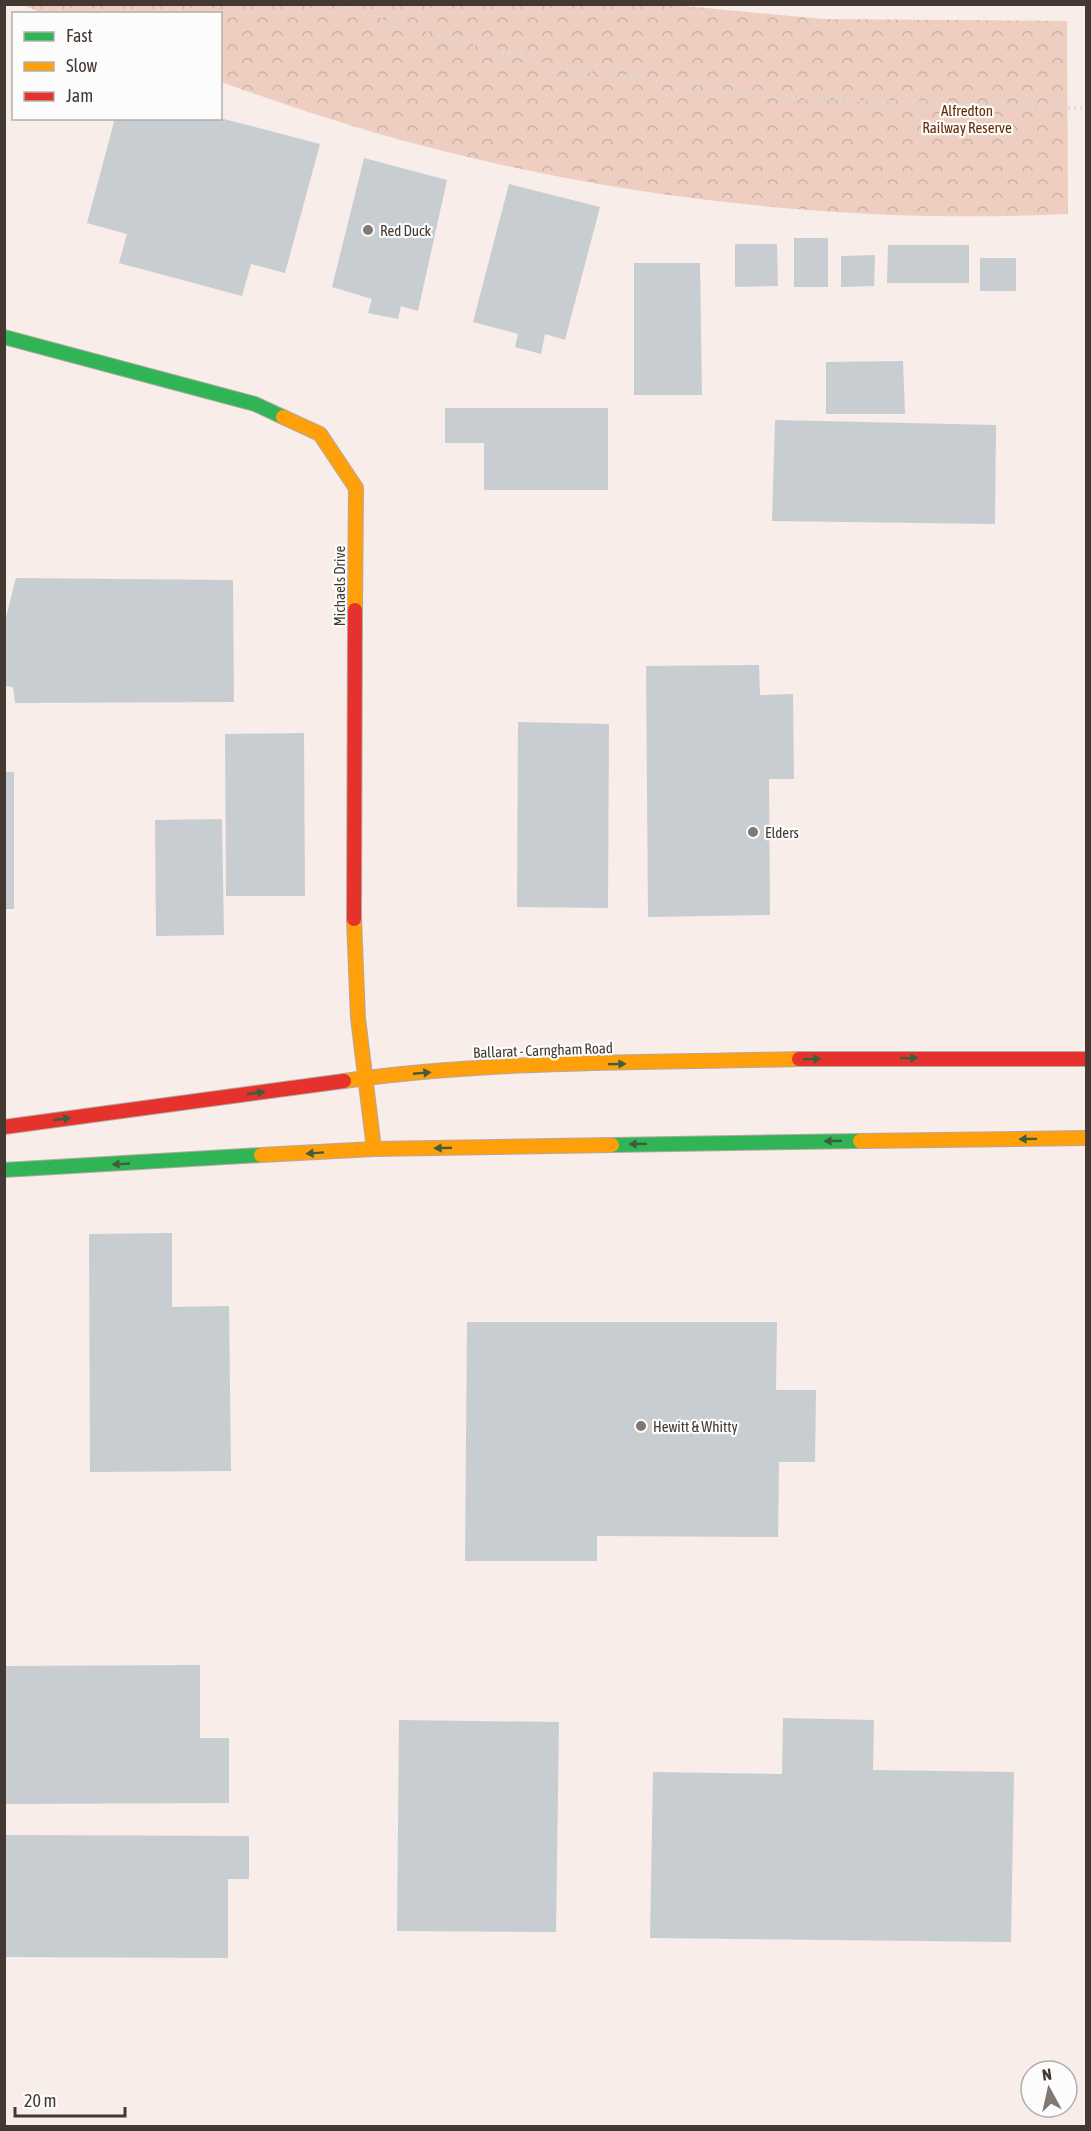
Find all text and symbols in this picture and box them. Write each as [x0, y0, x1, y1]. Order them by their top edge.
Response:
legend [12, 12, 222, 120]
text: Fast [66, 25, 93, 46]
text: Slow [66, 55, 97, 76]
text: Jam [66, 85, 93, 106]
park label: Alfredton Railway Reserve [922, 102, 1012, 136]
place label: Red Duck [380, 222, 432, 239]
marker: Red Duck [361, 223, 375, 237]
street label: Michaels Drive [331, 546, 348, 626]
place label: Elders [765, 824, 799, 841]
marker: Elders [746, 825, 760, 839]
street label: Ballarat - Carngham Road [473, 1039, 613, 1061]
one-way arrow [899, 1053, 918, 1063]
one-way arrow [803, 1054, 822, 1064]
one-way arrow [608, 1059, 627, 1068]
one-way arrow [413, 1068, 432, 1078]
one-way arrow [246, 1088, 265, 1097]
one-way arrow [53, 1114, 72, 1123]
one-way arrow [1019, 1134, 1038, 1144]
one-way arrow [824, 1136, 843, 1146]
one-way arrow [629, 1140, 648, 1149]
one-way arrow [434, 1143, 453, 1152]
one-way arrow [306, 1148, 325, 1158]
one-way arrow [111, 1160, 130, 1169]
place label: Hewitt & Whitty [653, 1418, 738, 1435]
marker: Hewitt & Whitty [634, 1419, 648, 1433]
north arrow [1019, 2059, 1079, 2119]
text: N [1041, 2065, 1053, 2084]
scale bar [15, 2080, 124, 2118]
text: 20 m [24, 2090, 56, 2111]

